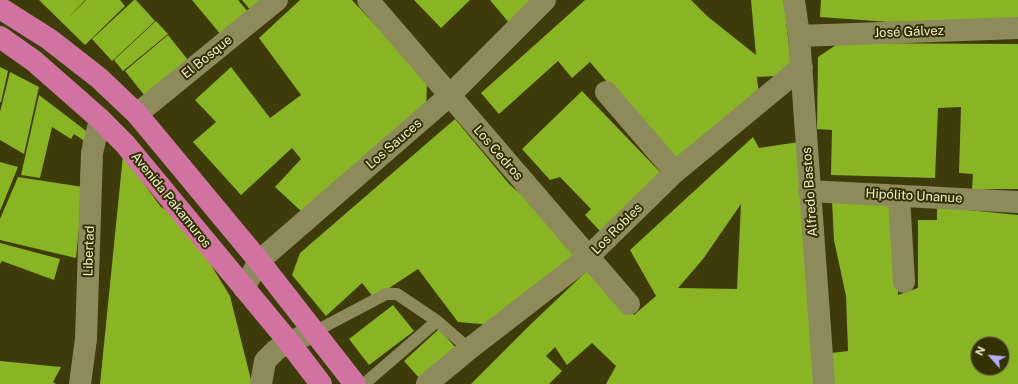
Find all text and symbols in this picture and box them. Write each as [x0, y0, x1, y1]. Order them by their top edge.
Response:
street label: José Gálvez [874, 23, 944, 41]
street label: El Bosque [179, 32, 235, 82]
street label: Los Sauces [363, 116, 425, 172]
street label: Los Cedros [470, 122, 526, 184]
street label: Alfredo Bastos [799, 147, 821, 237]
street label: Avenida Pakamuros [128, 149, 214, 251]
street label: Hipólito Unanue [865, 186, 963, 206]
street label: Los Robles [588, 200, 646, 258]
street label: Libertad [80, 225, 98, 277]
north arrow [970, 336, 1010, 376]
text: N [973, 344, 987, 358]

